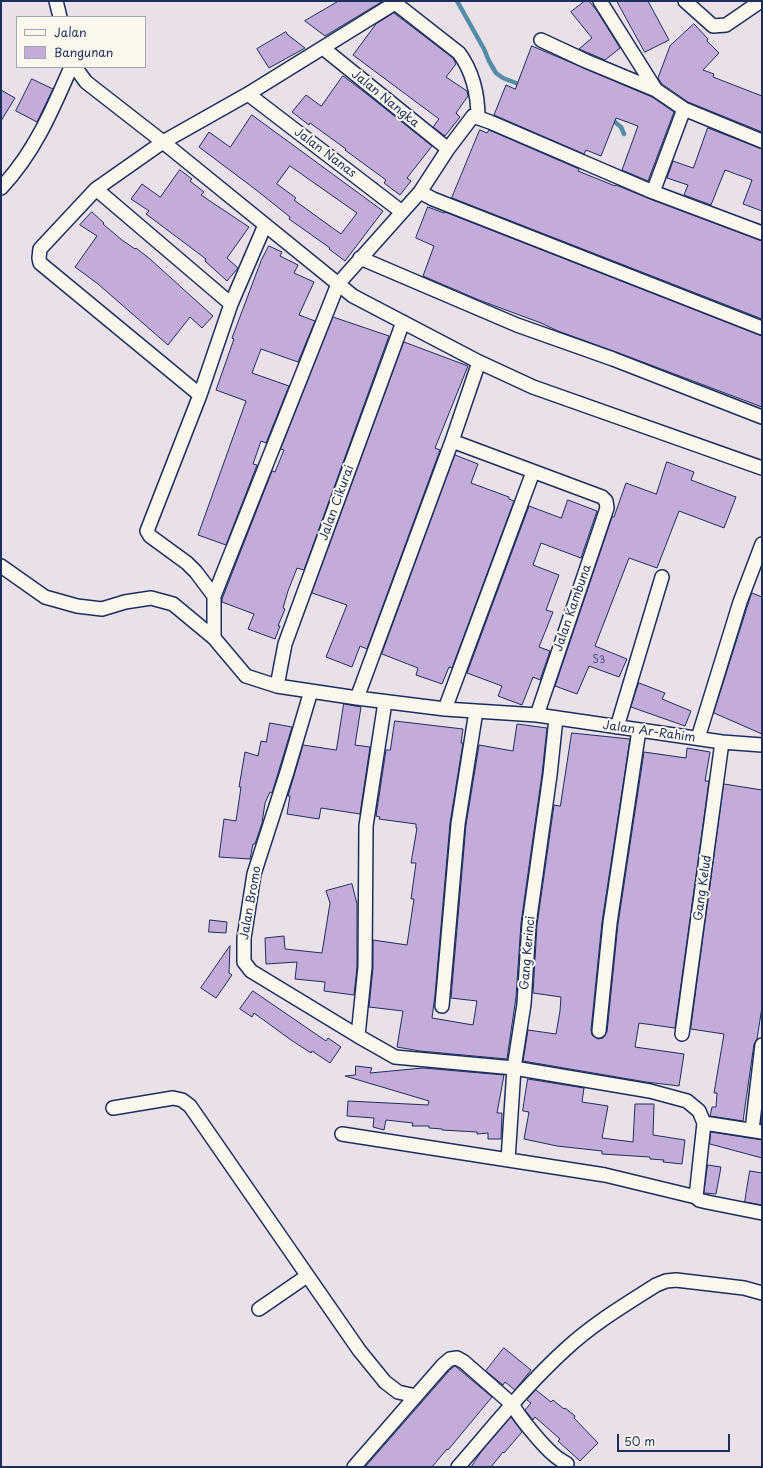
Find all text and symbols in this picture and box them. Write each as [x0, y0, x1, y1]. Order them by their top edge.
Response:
legend [16, 16, 146, 68]
text: Jalan [54, 23, 87, 41]
text: Bangunan [54, 43, 113, 61]
street label: Jalan Nangka [348, 67, 422, 131]
street label: Jalan Nanas [291, 125, 359, 181]
street label: Jalan Cikurai [317, 463, 357, 543]
street label: Jalan Kambuna [551, 563, 595, 653]
house number: S3 [593, 654, 605, 666]
street label: Jalan Ar-Rahim [602, 718, 696, 746]
street label: Gang Kelud [691, 854, 715, 922]
street label: Jalan Bromo [237, 865, 265, 941]
street label: Gang Kerinci [518, 915, 538, 991]
scale bar [619, 1426, 732, 1452]
text: 50 m [624, 1432, 655, 1450]

